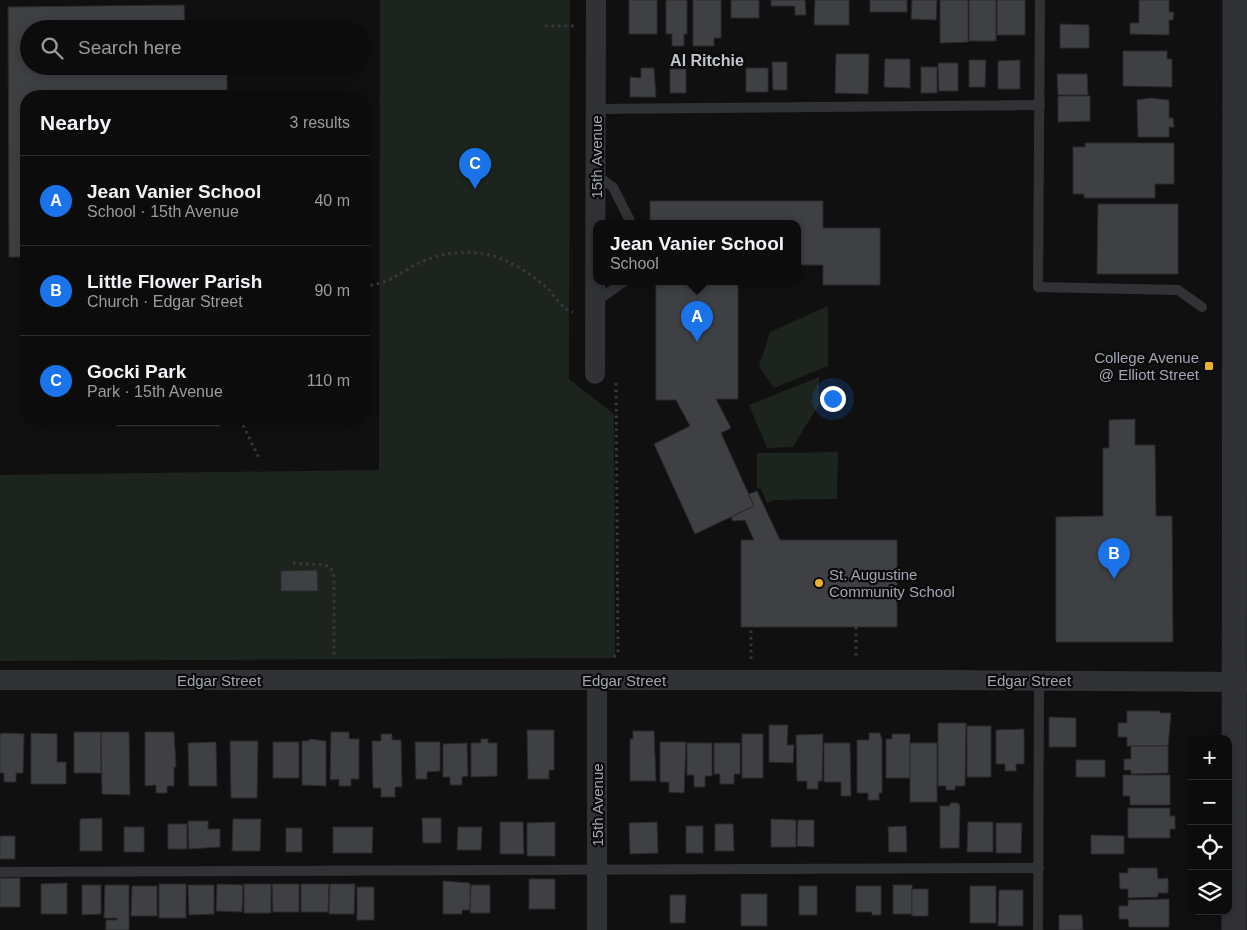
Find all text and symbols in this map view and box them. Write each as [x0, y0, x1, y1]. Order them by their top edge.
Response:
search box [20, 20, 370, 75]
icon: search [38, 34, 66, 62]
text: Search here [78, 37, 182, 58]
district label: Al Ritchie [670, 52, 744, 69]
text: Nearby [40, 111, 111, 134]
text: 3 results [290, 114, 350, 131]
street label: 15th Avenue [588, 115, 605, 199]
pin: C [459, 148, 491, 189]
text: Jean Vanier School [87, 181, 261, 202]
text: A [50, 192, 62, 209]
text: 40 m [314, 192, 350, 209]
text: School · 15th Avenue [87, 203, 239, 220]
popup [593, 220, 801, 285]
text: Jean Vanier School [610, 233, 784, 254]
text: School [610, 255, 659, 272]
text: Little Flower Parish [87, 271, 262, 292]
text: B [50, 282, 62, 299]
text: 90 m [314, 282, 350, 299]
text: Church · Edgar Street [87, 293, 243, 310]
pin: A [681, 301, 713, 342]
place label: College Avenue @ Elliott Street [1094, 349, 1200, 383]
marker: College Avenue @ Elliott Street [1203, 360, 1215, 372]
text: Gocki Park [87, 361, 186, 382]
text: C [50, 372, 62, 389]
text: 110 m [307, 372, 350, 389]
text: Park · 15th Avenue [87, 383, 223, 400]
your location [820, 386, 846, 412]
pin: B [1098, 538, 1130, 579]
place label: St. Augustine Community School [829, 566, 955, 600]
marker: St. Augustine Community School [813, 577, 825, 589]
street label: Edgar Street [177, 672, 262, 689]
street label: Edgar Street [582, 672, 667, 689]
street label: Edgar Street [987, 672, 1072, 689]
map controls [1187, 735, 1232, 915]
button: + [1187, 735, 1232, 780]
street label: 15th Avenue [589, 763, 606, 847]
button: − [1187, 780, 1232, 825]
button: locate [1187, 825, 1232, 870]
button: layers [1187, 870, 1232, 915]

